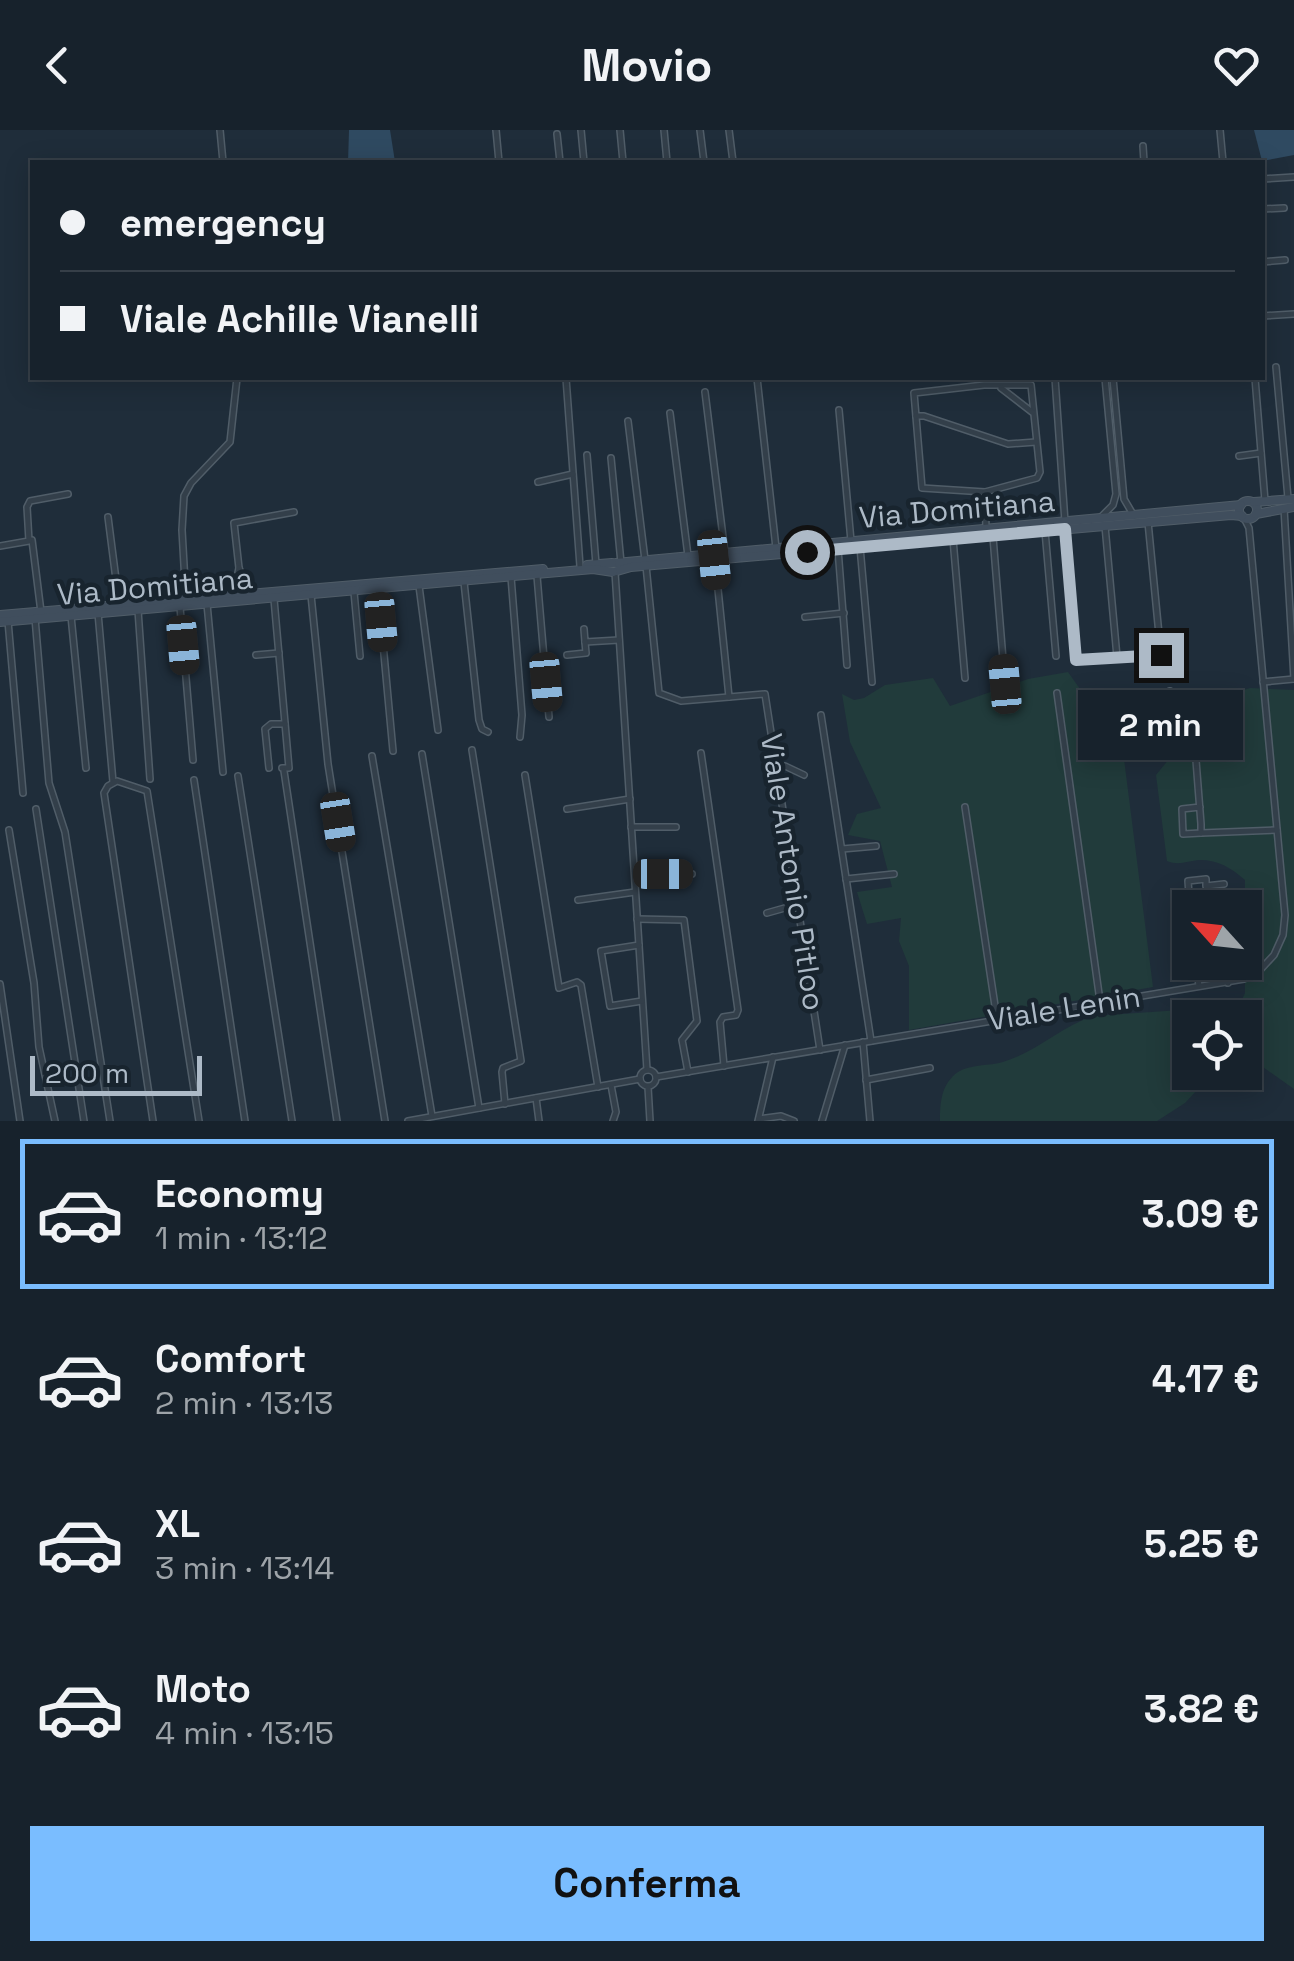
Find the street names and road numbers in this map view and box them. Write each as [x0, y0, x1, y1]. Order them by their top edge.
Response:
street label: Via Domitiana [857, 481, 1057, 537]
street label: Via Domitiana [55, 558, 255, 614]
street label: Viale Antonio Pitloo [752, 731, 834, 1013]
street label: Viale Lenin [985, 977, 1143, 1039]

